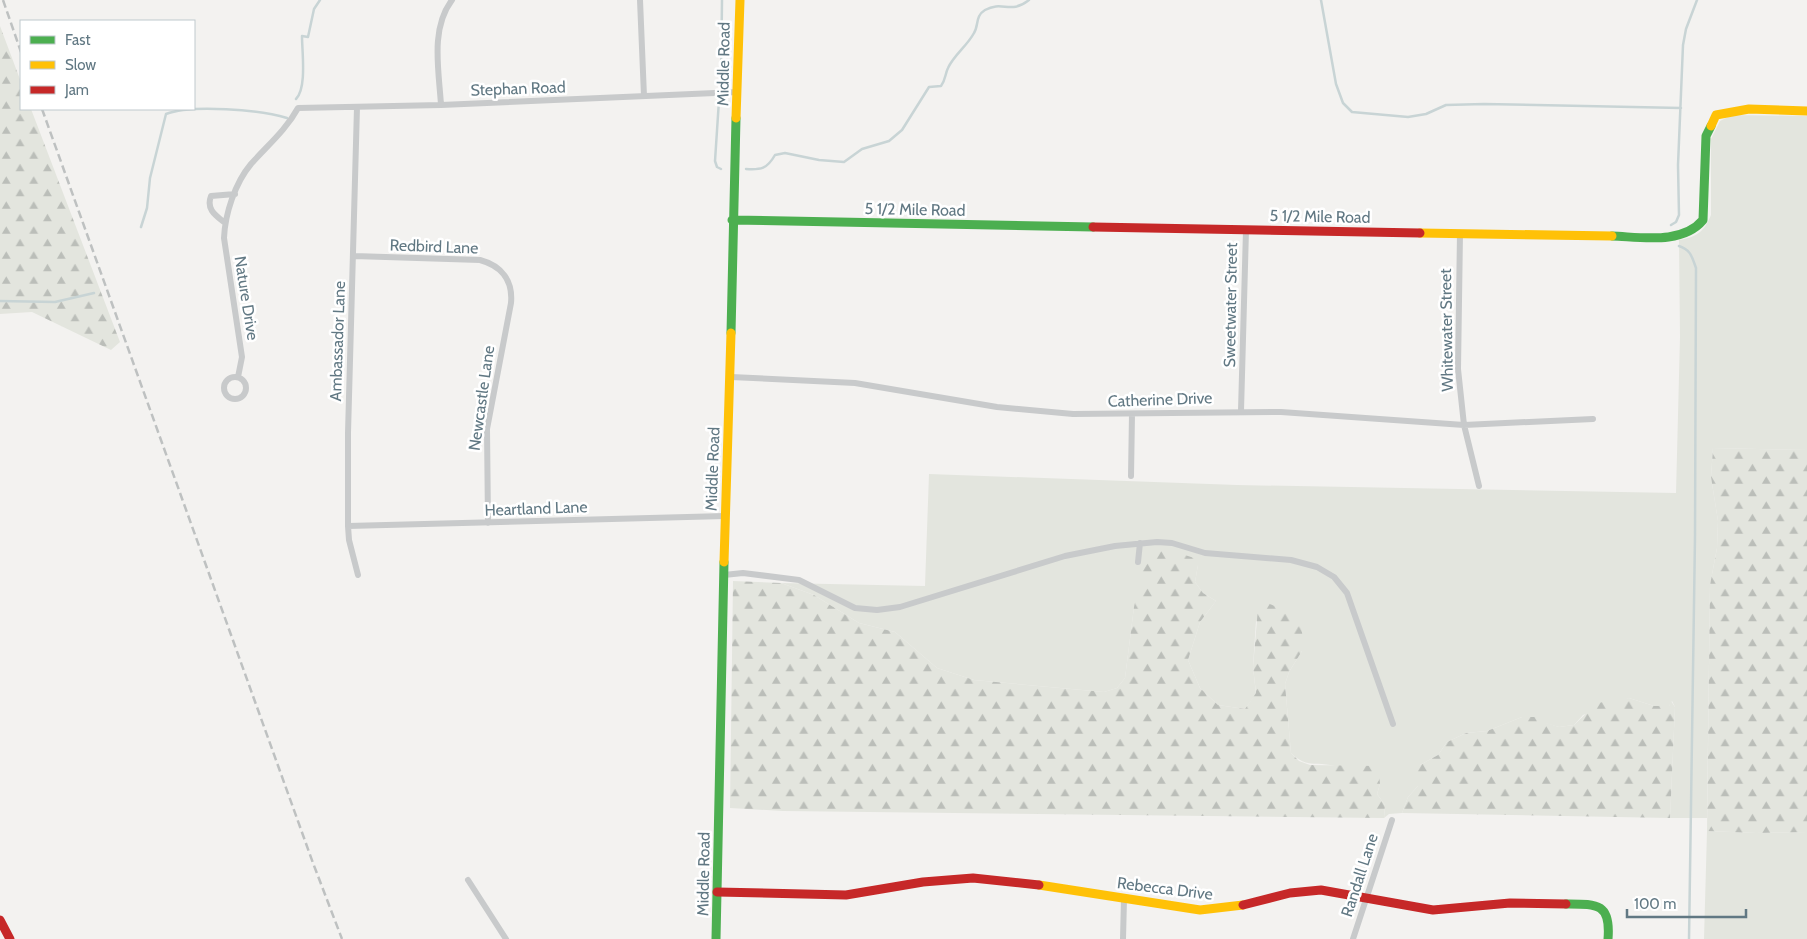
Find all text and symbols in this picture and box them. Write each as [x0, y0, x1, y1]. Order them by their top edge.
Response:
legend [20, 20, 195, 110]
street label: Middle Road [713, 22, 734, 106]
text: Fast [65, 31, 90, 49]
text: Slow [65, 56, 96, 74]
street label: Stephan Road [470, 77, 566, 100]
text: Jam [64, 81, 89, 99]
street label: 5 1/2 Mile Road [864, 199, 966, 220]
street label: 5 1/2 Mile Road [1269, 206, 1371, 227]
street label: Redbird Lane [389, 235, 479, 258]
street label: Sweetwater Street [1220, 242, 1241, 368]
street label: Nature Drive [230, 255, 263, 342]
street label: Whitewater Street [1436, 268, 1457, 392]
street label: Ambassador Lane [326, 280, 349, 402]
street label: Newcastle Lane [465, 344, 498, 452]
street label: Catherine Drive [1107, 388, 1213, 411]
street label: Middle Road [702, 427, 723, 511]
street label: Heartland Lane [484, 497, 588, 520]
street label: Randall Lane [1337, 831, 1382, 919]
street label: Middle Road [693, 832, 714, 916]
street label: Rebecca Drive [1116, 873, 1214, 904]
scale bar [1627, 886, 1746, 918]
text: 100 m [1634, 895, 1676, 913]

